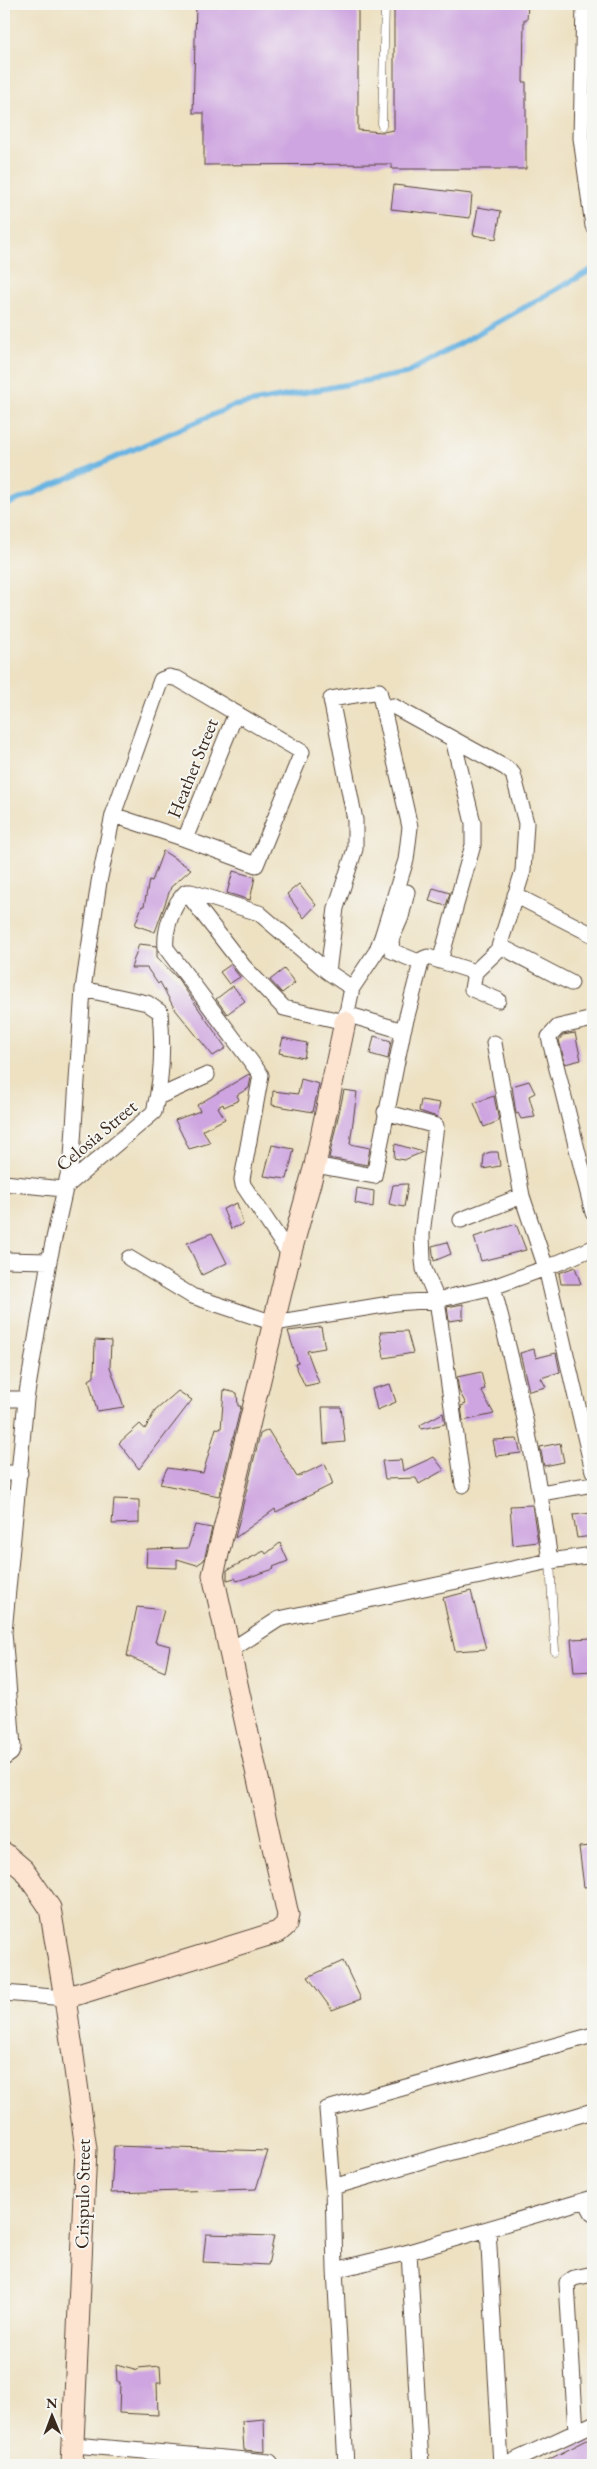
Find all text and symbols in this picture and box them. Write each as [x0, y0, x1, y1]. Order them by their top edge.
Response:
street label: Heather Street [161, 715, 224, 822]
street label: Celosia Street [50, 1094, 142, 1177]
street label: Crispulo Street [69, 2139, 96, 2249]
north arrow [28, 2392, 78, 2442]
text: N [46, 2394, 58, 2412]

